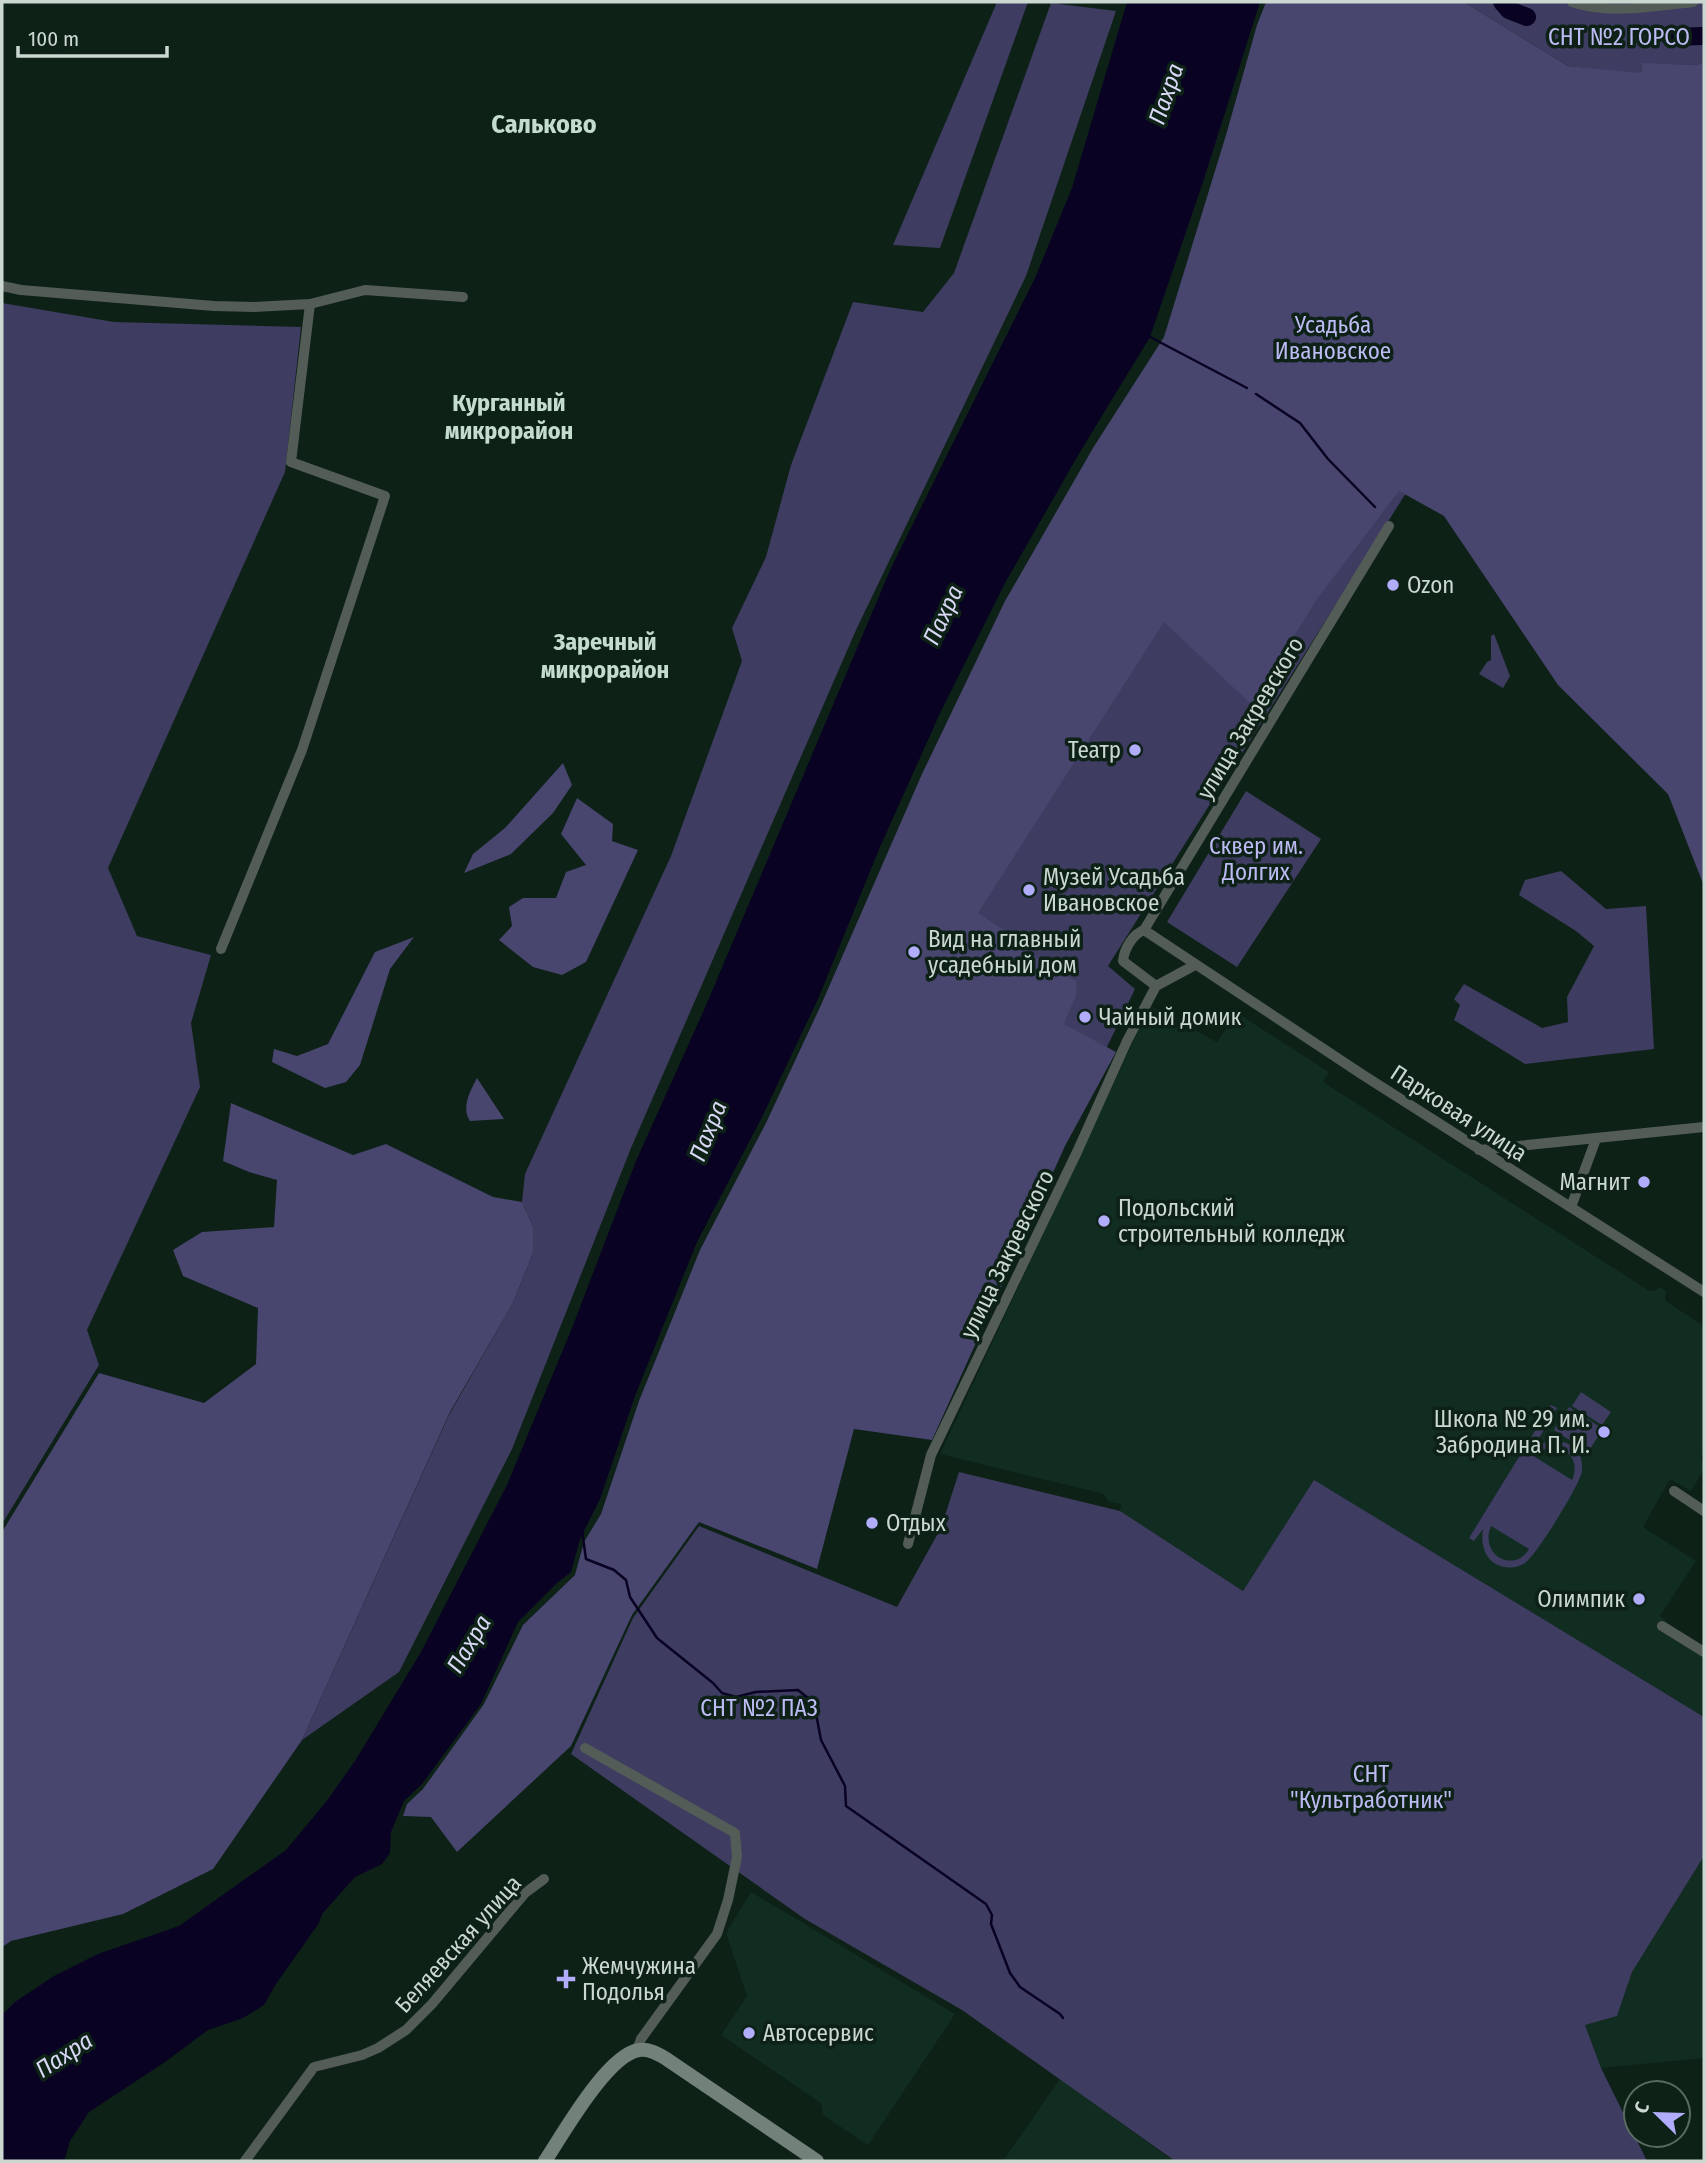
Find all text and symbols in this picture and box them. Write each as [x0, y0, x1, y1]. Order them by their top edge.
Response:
scale bar [18, 14, 166, 58]
park label: СНТ №2 ГОРСО [1548, 23, 1690, 51]
text: 100 m [28, 26, 79, 52]
water label: Пахра [1143, 60, 1189, 128]
district label: Сальково [491, 109, 597, 140]
park label: Усадьба Ивановское [1275, 311, 1391, 365]
district label: Курганный микрорайон [445, 389, 573, 445]
place label: Ozon [1407, 571, 1454, 599]
marker: Ozon [1385, 577, 1401, 593]
water label: Пахра [917, 581, 969, 649]
district label: Заречный микрорайон [541, 628, 669, 684]
street label: улица Закревского [1191, 632, 1309, 804]
place label: Театр [1068, 736, 1121, 764]
marker: Театр [1127, 742, 1143, 758]
park label: Сквер им. Долгих [1209, 832, 1303, 886]
place label: Музей Усадьба Ивановское [1043, 863, 1185, 917]
marker: Музей Усадьба Ивановское [1021, 882, 1037, 898]
place label: Вид на главный усадебный дом [928, 925, 1081, 979]
marker: Вид на главный усадебный дом [906, 944, 922, 960]
place label: Чайный домик [1099, 1003, 1242, 1031]
marker: Чайный домик [1077, 1009, 1093, 1025]
street label: Парковая улица [1386, 1058, 1532, 1168]
water label: Пахра [683, 1097, 733, 1165]
street label: улица Закревского [954, 1165, 1060, 1343]
place label: Магнит [1560, 1168, 1631, 1196]
marker: Магнит [1636, 1174, 1652, 1190]
place label: Подольский строительный колледж [1118, 1194, 1345, 1248]
marker: Подольский строительный колледж [1096, 1213, 1112, 1229]
place label: Школа № 29 им. Забродина П. И. [1434, 1405, 1590, 1459]
marker: Школа № 29 им. Забродина П. И. [1596, 1424, 1612, 1440]
place label: Отдых [886, 1509, 946, 1537]
marker: Отдых [864, 1515, 880, 1531]
place label: Олимпик [1537, 1585, 1625, 1613]
marker: Олимпик [1631, 1591, 1647, 1607]
water label: Пахра [441, 1610, 497, 1678]
park label: СНТ №2 ПАЗ [700, 1694, 818, 1722]
park label: СНТ "Культработник" [1290, 1760, 1452, 1814]
street label: Беляевская улица [389, 1870, 527, 2018]
place label: Жемчужина Подолья [582, 1952, 696, 2006]
marker: Жемчужина Подолья [556, 1969, 576, 1989]
place label: Автосервис [763, 2019, 874, 2047]
marker: Автосервис [741, 2025, 757, 2041]
water label: Пахра [30, 2026, 98, 2084]
north arrow [1622, 2079, 1692, 2149]
text: С [1629, 2098, 1654, 2117]

